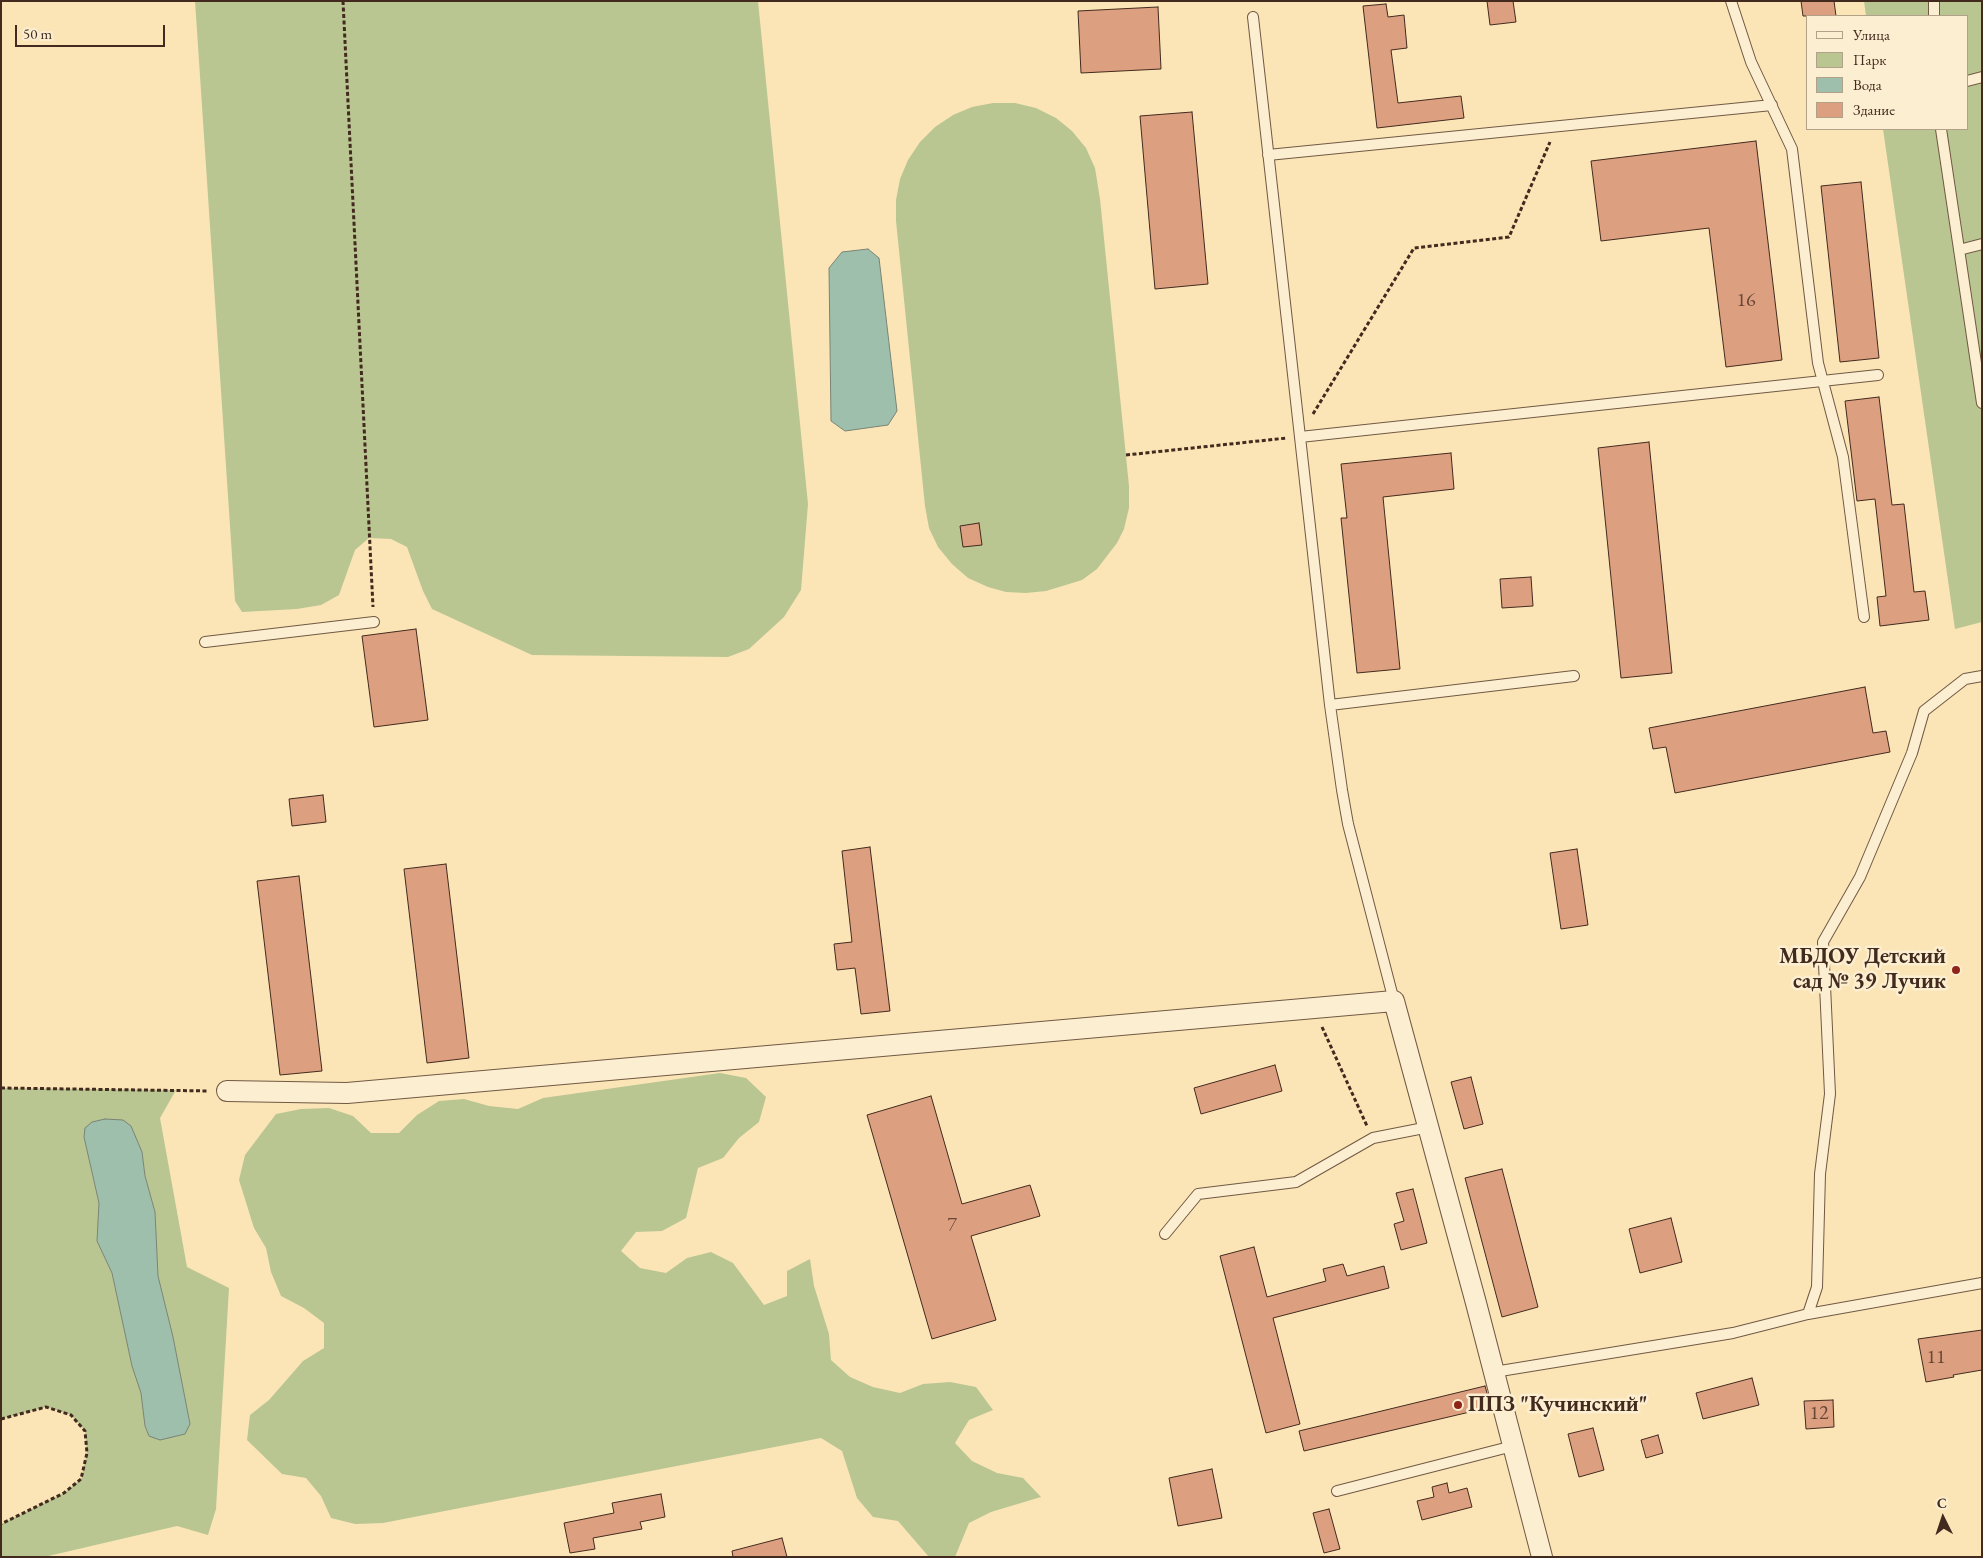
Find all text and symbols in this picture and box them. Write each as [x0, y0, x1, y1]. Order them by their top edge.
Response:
scale bar [18, 15, 168, 47]
legend [1806, 15, 1968, 130]
text: 50 m [23, 24, 52, 43]
text: Улица [1853, 25, 1890, 44]
text: Парк [1853, 50, 1886, 69]
text: Вода [1853, 75, 1882, 94]
text: Здание [1853, 100, 1895, 119]
house number: 16 [1736, 289, 1756, 313]
place label: МБДОУ Детский сад № 39 Лучик [1779, 944, 1946, 996]
marker: МБДОУ Детский сад № 39 Лучик [1950, 964, 1962, 976]
house number: 7 [947, 1214, 957, 1238]
house number: 11 [1926, 1346, 1946, 1370]
place label: ППЗ "Кучинский" [1468, 1392, 1648, 1418]
marker: ППЗ "Кучинский" [1452, 1399, 1464, 1411]
house number: 12 [1809, 1402, 1829, 1426]
north arrow [1918, 1493, 1968, 1543]
text: С [1936, 1494, 1948, 1512]

